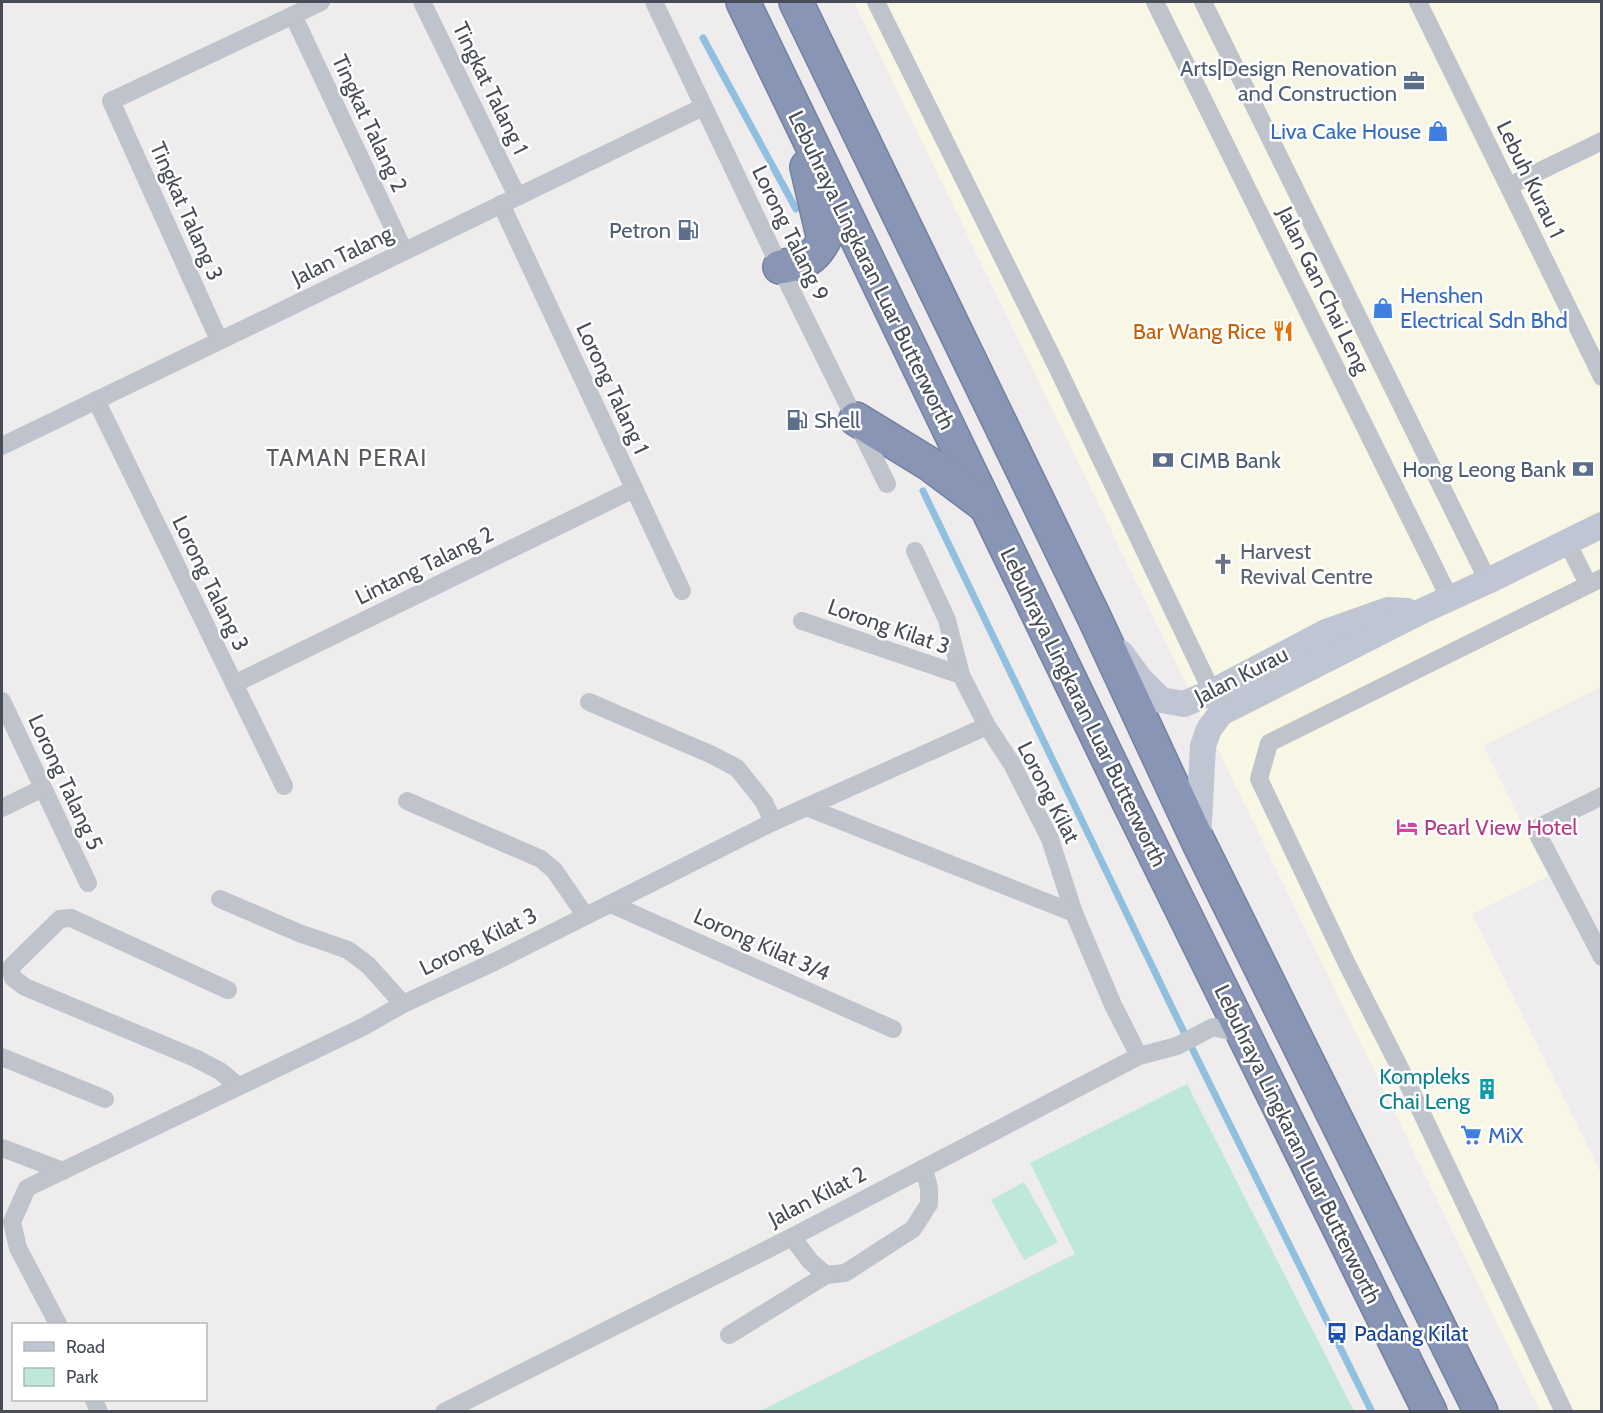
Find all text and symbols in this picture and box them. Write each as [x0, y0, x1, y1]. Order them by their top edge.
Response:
street label: Tingkat Talang 1 [447, 18, 534, 159]
street label: Tingkat Talang 2 [326, 50, 413, 196]
place label: Arts|Design Renovation and Construction [1180, 55, 1397, 107]
office icon: Arts|Design Renovation and Construction [1402, 69, 1426, 93]
street label: Lebuhraya Lingkaran Luar Butterworth [782, 106, 961, 434]
street label: Lebuh Kurau 1 [1491, 116, 1571, 242]
place label: Liva Cake House [1270, 118, 1421, 145]
shop icon: Liva Cake House [1426, 119, 1450, 143]
street label: Tingkat Talang 3 [144, 138, 229, 285]
street label: Lorong Talang 9 [746, 161, 835, 305]
street label: Jalan Gan Chai Leng [1271, 201, 1376, 379]
place label: Petron [609, 217, 671, 244]
fuel station icon: Petron [676, 218, 700, 242]
street label: Jalan Talang [286, 219, 398, 292]
place label: Henshen Electrical Sdn Bhd [1400, 282, 1568, 334]
shop icon: Henshen Electrical Sdn Bhd [1371, 296, 1395, 320]
street label: Lorong Talang 1 [570, 318, 655, 458]
place label: Bar Wang Rice [1133, 318, 1266, 345]
restaurant icon: Bar Wang Rice [1271, 319, 1295, 343]
place label: Shell [814, 407, 861, 434]
fuel station icon: Shell [785, 408, 809, 432]
district label: TAMAN PERAI [266, 443, 428, 472]
place label: CIMB Bank [1180, 447, 1281, 474]
bank icon: CIMB Bank [1151, 448, 1175, 472]
place label: Hong Leong Bank [1402, 456, 1566, 483]
bank icon: Hong Leong Bank [1571, 457, 1595, 481]
street label: Lorong Talang 3 [166, 511, 255, 655]
street label: Lintang Talang 2 [351, 520, 498, 611]
place label: Harvest Revival Centre [1240, 538, 1373, 590]
street label: Lebuhraya Lingkaran Luar Butterworth [994, 543, 1173, 871]
church icon: Harvest Revival Centre [1211, 552, 1235, 576]
street label: Lorong Kilat 3 [824, 593, 953, 660]
street label: Jalan Kurau [1189, 640, 1292, 711]
street label: Lorong Talang 5 [22, 710, 109, 854]
street label: Lorong Kilat [1011, 737, 1086, 848]
place label: Pearl View Hotel [1424, 814, 1578, 841]
hotel icon: Pearl View Hotel [1395, 815, 1419, 839]
street label: Lorong Kilat 3 [415, 901, 541, 981]
street label: Lorong Kilat 3/4 [689, 902, 834, 987]
street label: Lebuhraya Lingkaran Luar Butterworth [1208, 980, 1387, 1308]
place label: Kompleks Chai Leng [1379, 1063, 1471, 1115]
building icon: Kompleks Chai Leng [1475, 1077, 1499, 1101]
place label: MiX [1488, 1122, 1523, 1149]
supermarket icon: MiX [1459, 1123, 1483, 1147]
street label: Jalan Kilat 2 [763, 1160, 871, 1233]
place label: Padang Kilat [1354, 1320, 1469, 1347]
bus stop icon: Padang Kilat [1325, 1321, 1349, 1345]
legend [12, 1323, 207, 1401]
text: Road [66, 1336, 105, 1358]
text: Park [66, 1366, 99, 1388]

